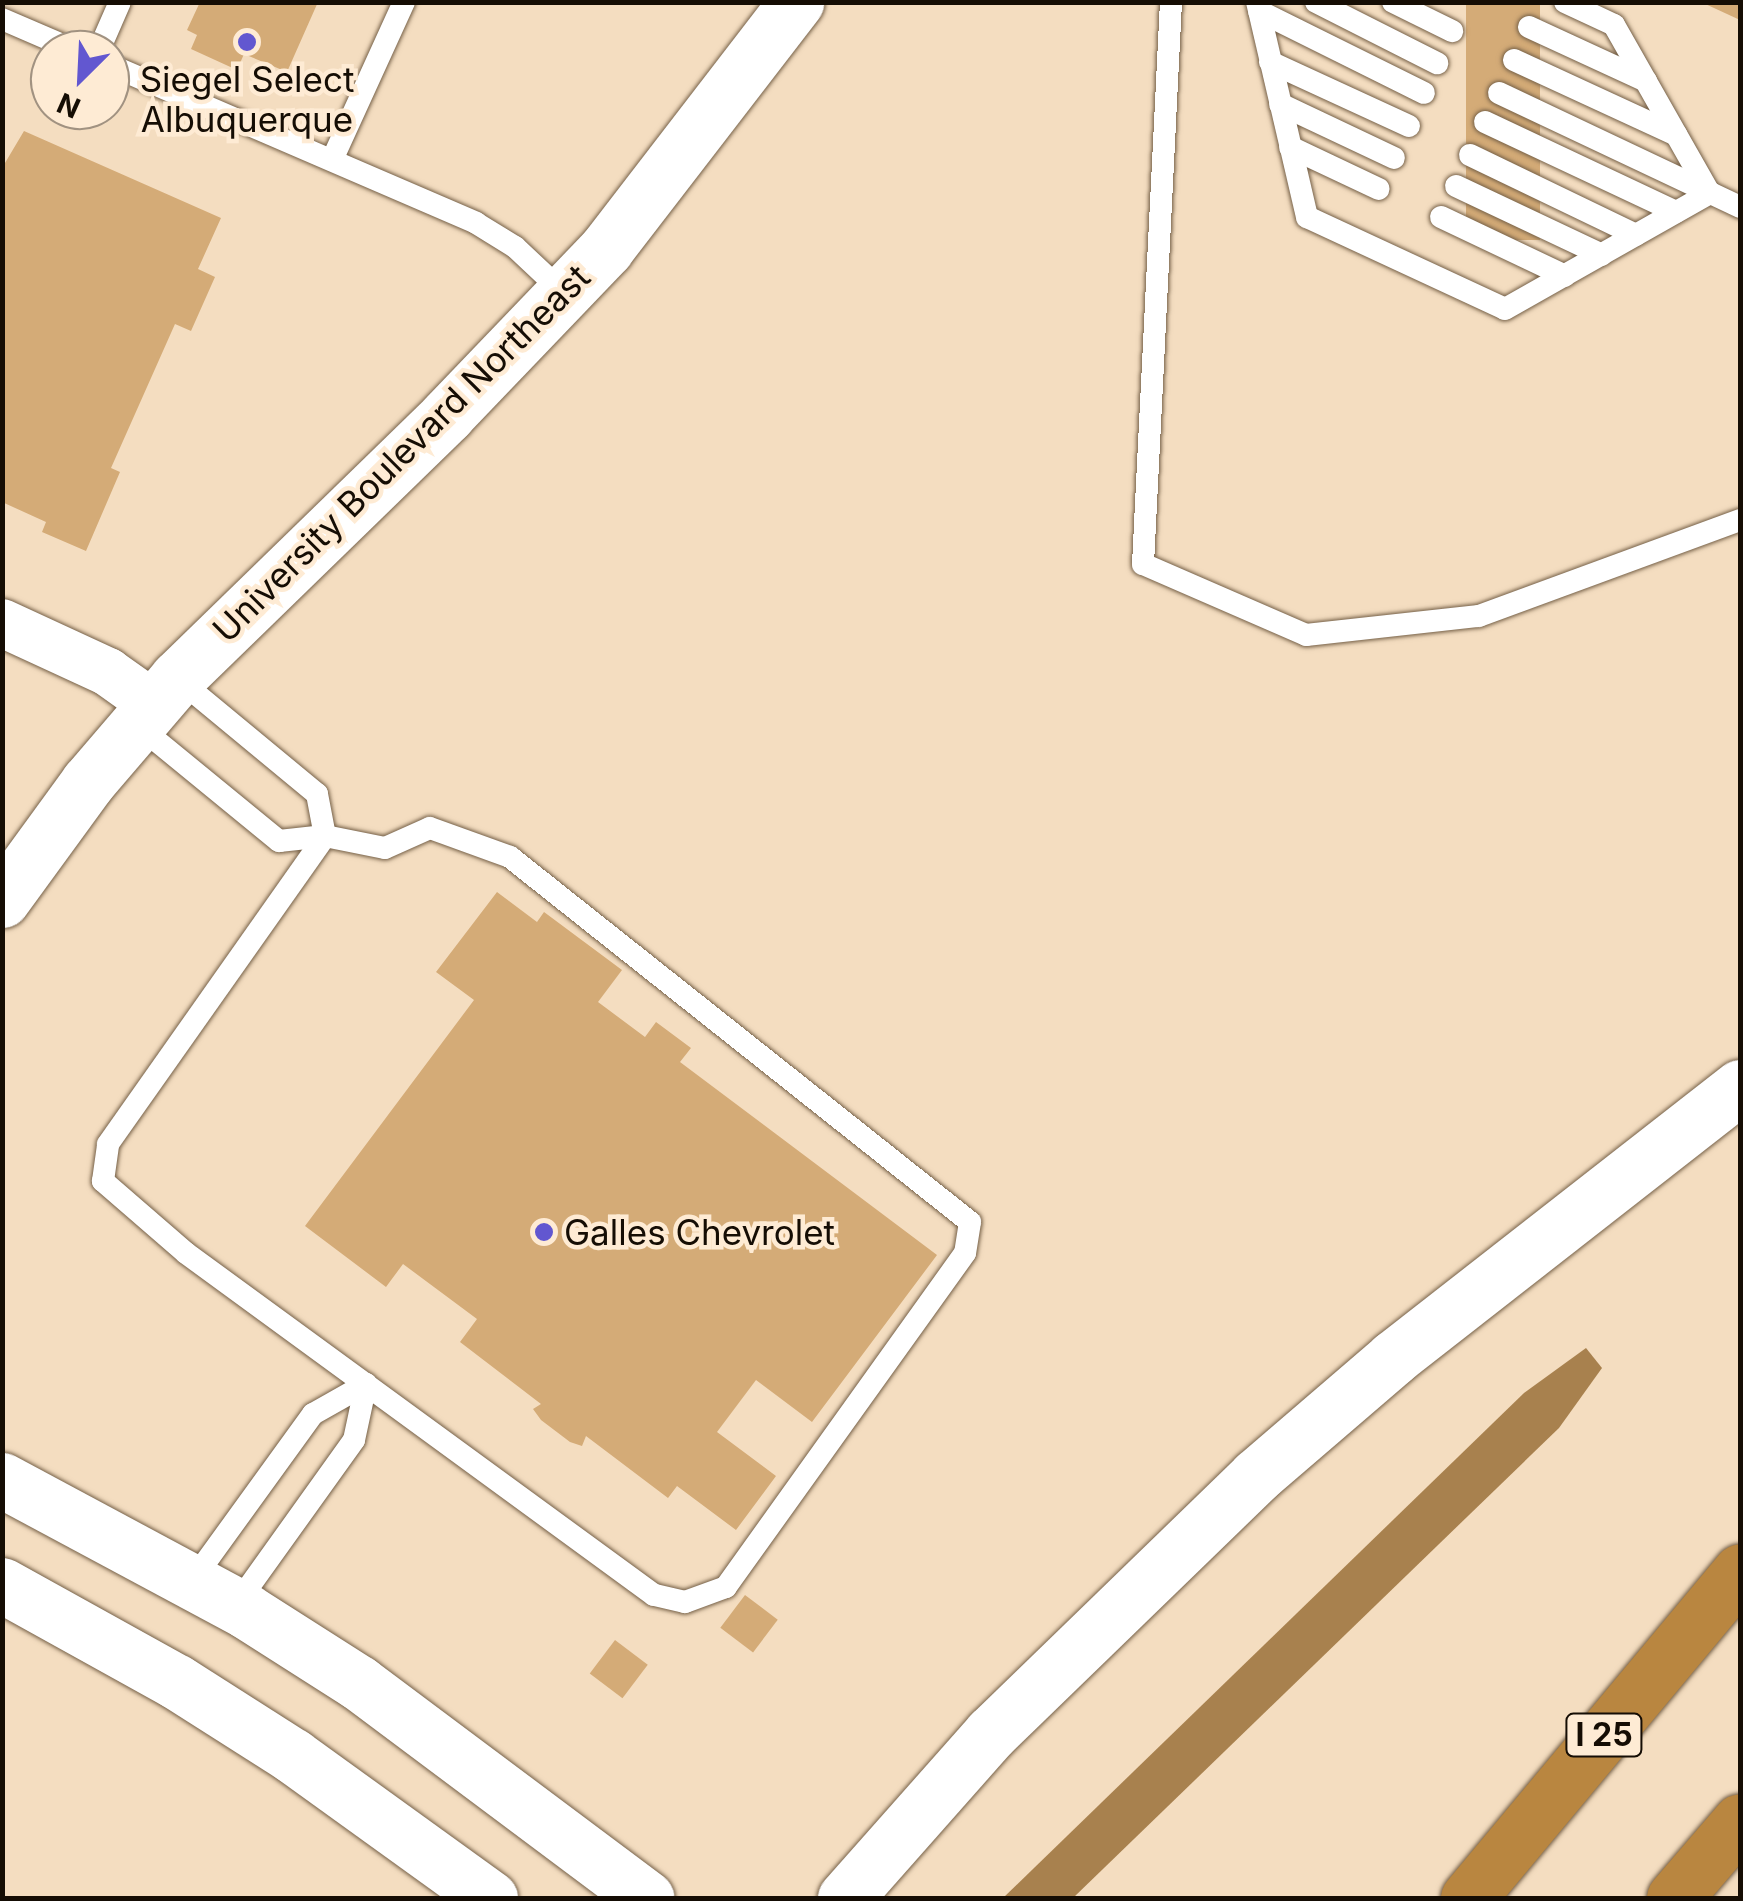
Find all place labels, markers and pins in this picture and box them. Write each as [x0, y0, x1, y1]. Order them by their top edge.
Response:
marker: Siegel Select Albuquerque [236, 31, 258, 53]
place label: Siegel Select Albuquerque [140, 58, 354, 140]
place label: Galles Chevrolet [564, 1211, 835, 1253]
marker: Galles Chevrolet [533, 1221, 555, 1243]

